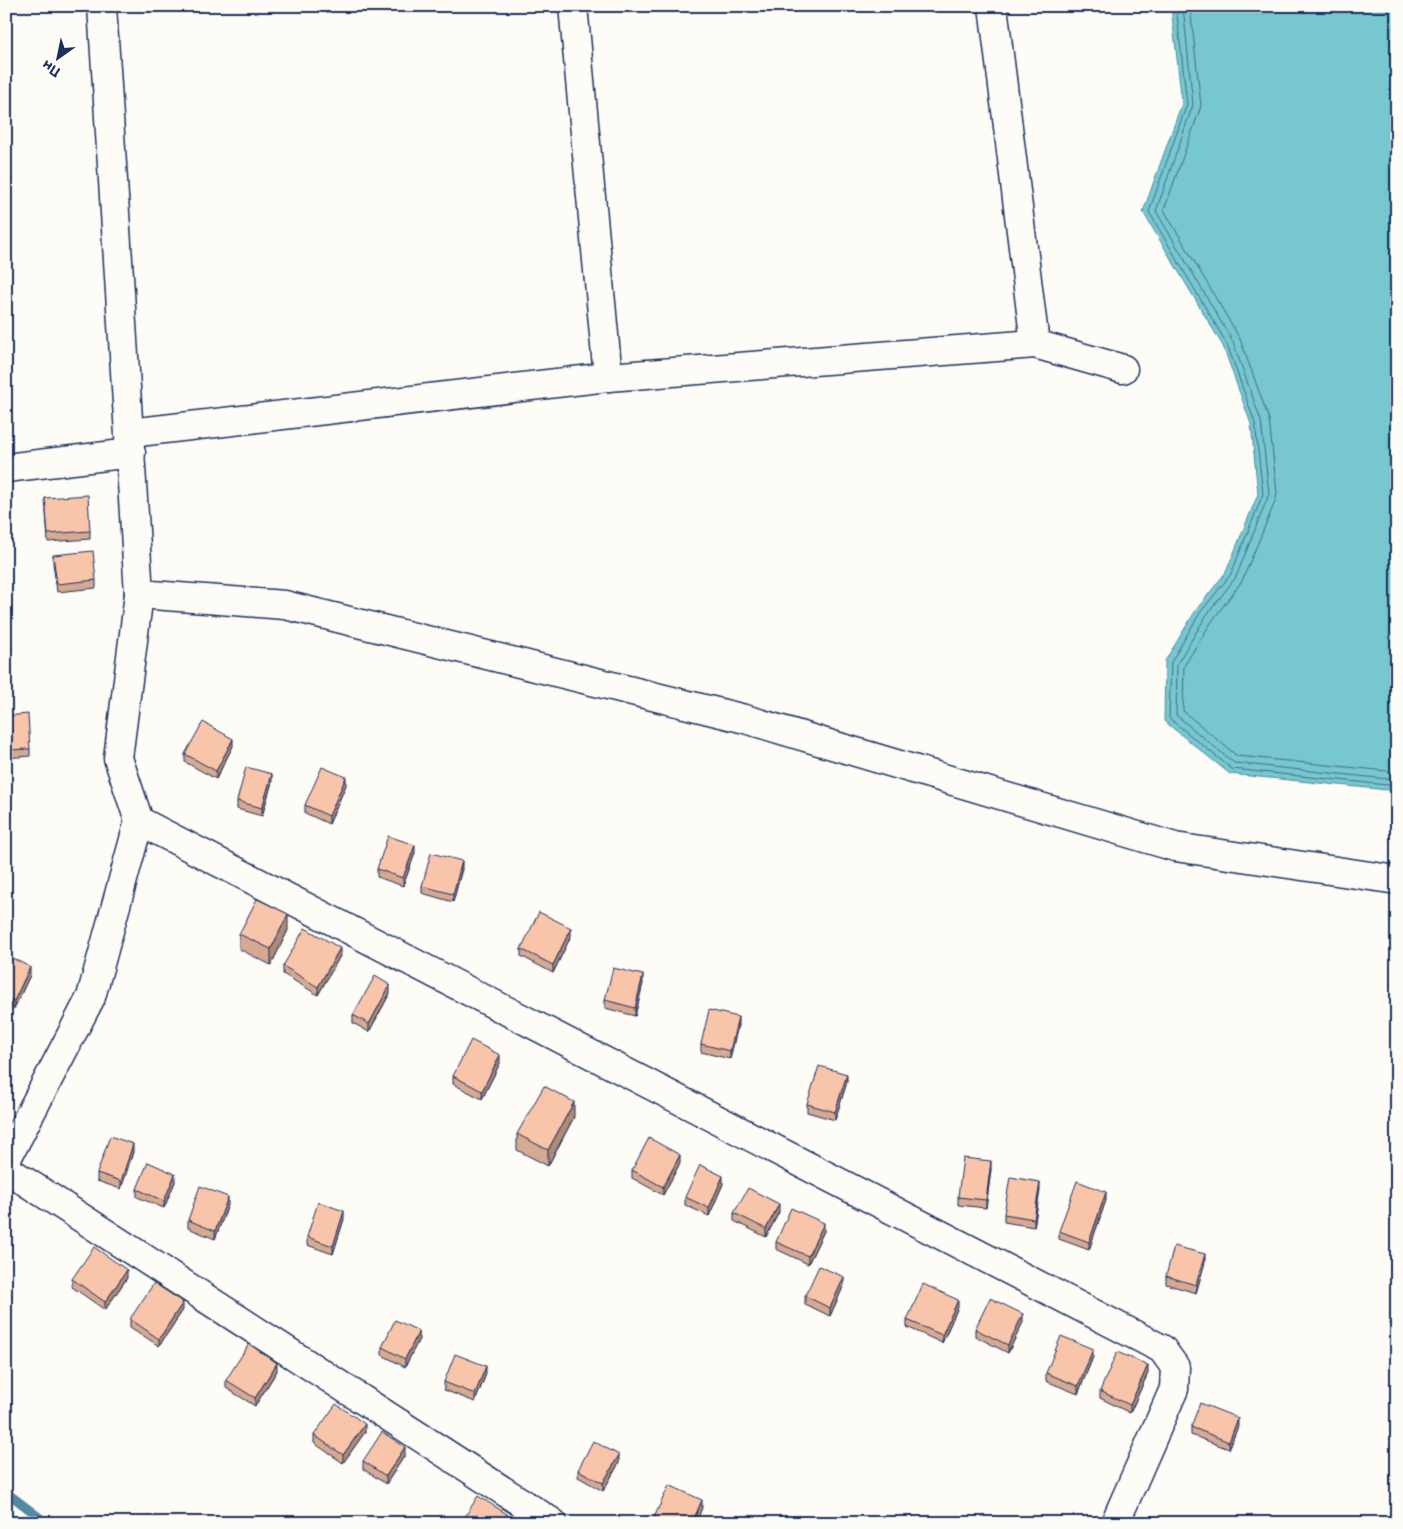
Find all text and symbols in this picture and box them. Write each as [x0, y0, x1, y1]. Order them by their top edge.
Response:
north arrow [32, 32, 82, 82]
text: Пн [38, 56, 64, 81]

